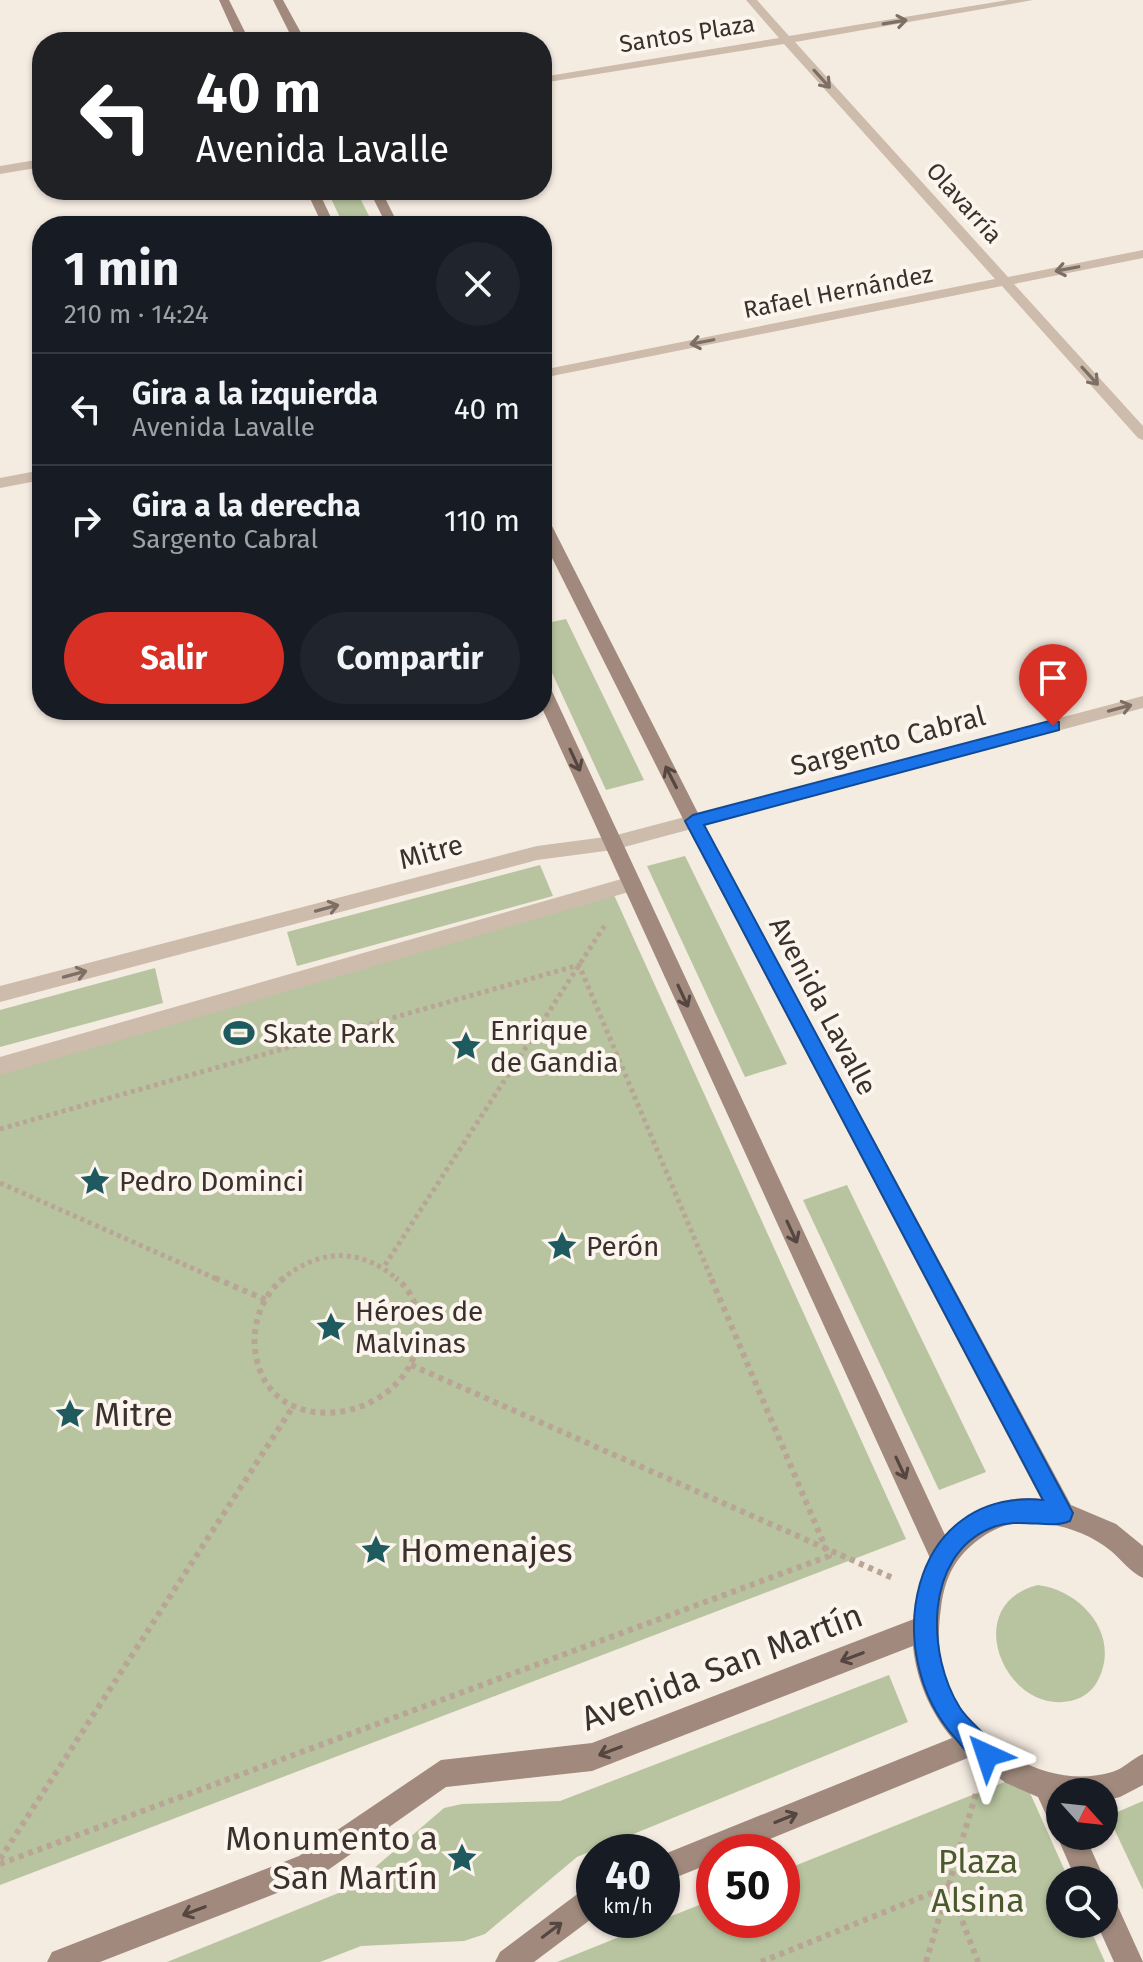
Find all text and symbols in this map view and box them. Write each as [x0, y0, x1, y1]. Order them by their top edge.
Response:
street label: Santos Plaza [617, 9, 757, 59]
one-way arrow [882, 14, 907, 29]
text: 40 m [196, 60, 321, 127]
icon: left [64, 64, 168, 168]
one-way arrow [813, 68, 831, 88]
text: Avenida Lavalle [196, 128, 449, 172]
street label: Olavarría [920, 157, 1008, 249]
text: 1 min [64, 240, 179, 298]
button: close [436, 242, 520, 326]
street label: Rafael Hernández [741, 260, 935, 324]
one-way arrow [1054, 262, 1080, 277]
text: 210 m · 14:24 [64, 299, 209, 330]
one-way arrow [690, 335, 715, 350]
one-way arrow [1080, 365, 1099, 386]
text: Gira a la izquierda [132, 376, 378, 412]
icon: left [64, 387, 108, 431]
text: 40 m [454, 391, 520, 427]
text: Avenida Lavalle [132, 412, 315, 443]
text: Gira a la derecha [132, 488, 361, 524]
icon: right [64, 499, 108, 543]
text: 110 m [444, 503, 520, 539]
text: Sargento Cabral [132, 524, 318, 555]
button: Salir [64, 612, 284, 704]
button: Compartir [300, 612, 520, 704]
pin [1019, 644, 1087, 726]
icon: arrive [1031, 656, 1075, 700]
street label: Sargento Cabral [787, 699, 989, 783]
one-way arrow [1107, 700, 1133, 715]
one-way arrow [568, 748, 583, 772]
one-way arrow [662, 765, 678, 789]
street label: Mitre [395, 828, 467, 876]
one-way arrow [313, 900, 339, 915]
street label: Avenida Lavalle [762, 911, 884, 1101]
one-way arrow [62, 966, 88, 981]
one-way arrow [677, 984, 692, 1008]
place label: Enrique de Gandia [490, 1014, 619, 1079]
sports icon: Skate Park [222, 1016, 256, 1050]
place label: Skate Park [263, 1017, 396, 1050]
place icon: Enrique de Gandia [449, 1029, 483, 1063]
place icon: Pedro Dominci [78, 1164, 112, 1198]
place label: Pedro Dominci [119, 1165, 304, 1198]
one-way arrow [786, 1220, 801, 1244]
place icon: Perón [545, 1229, 579, 1263]
place label: Perón [586, 1230, 659, 1263]
place label: Héroes de Malvinas [355, 1295, 483, 1360]
place icon: Héroes de Malvinas [314, 1310, 348, 1344]
place label: Mitre [94, 1394, 173, 1435]
place icon: Mitre [53, 1397, 87, 1431]
one-way arrow [895, 1456, 910, 1480]
place label: Homenajes [400, 1530, 573, 1571]
place icon: Homenajes [359, 1533, 393, 1567]
street label: Avenida San Martín [576, 1595, 868, 1739]
one-way arrow [840, 1651, 865, 1665]
position arrow [945, 1713, 1029, 1797]
one-way arrow [598, 1744, 623, 1759]
north arrow [1046, 1778, 1118, 1850]
map controls [1046, 1778, 1118, 1938]
one-way arrow [773, 1810, 798, 1824]
place label: Monumento a San Martín [225, 1818, 438, 1898]
speed limit sign: 50 [696, 1834, 800, 1938]
place icon: Monumento a San Martín [445, 1841, 479, 1875]
park label: Plaza Alsina [931, 1841, 1025, 1921]
text: 40 [605, 1852, 651, 1900]
button: search [1046, 1866, 1118, 1938]
text: km/h [603, 1894, 653, 1918]
one-way arrow [182, 1905, 206, 1919]
one-way arrow [541, 1922, 562, 1939]

